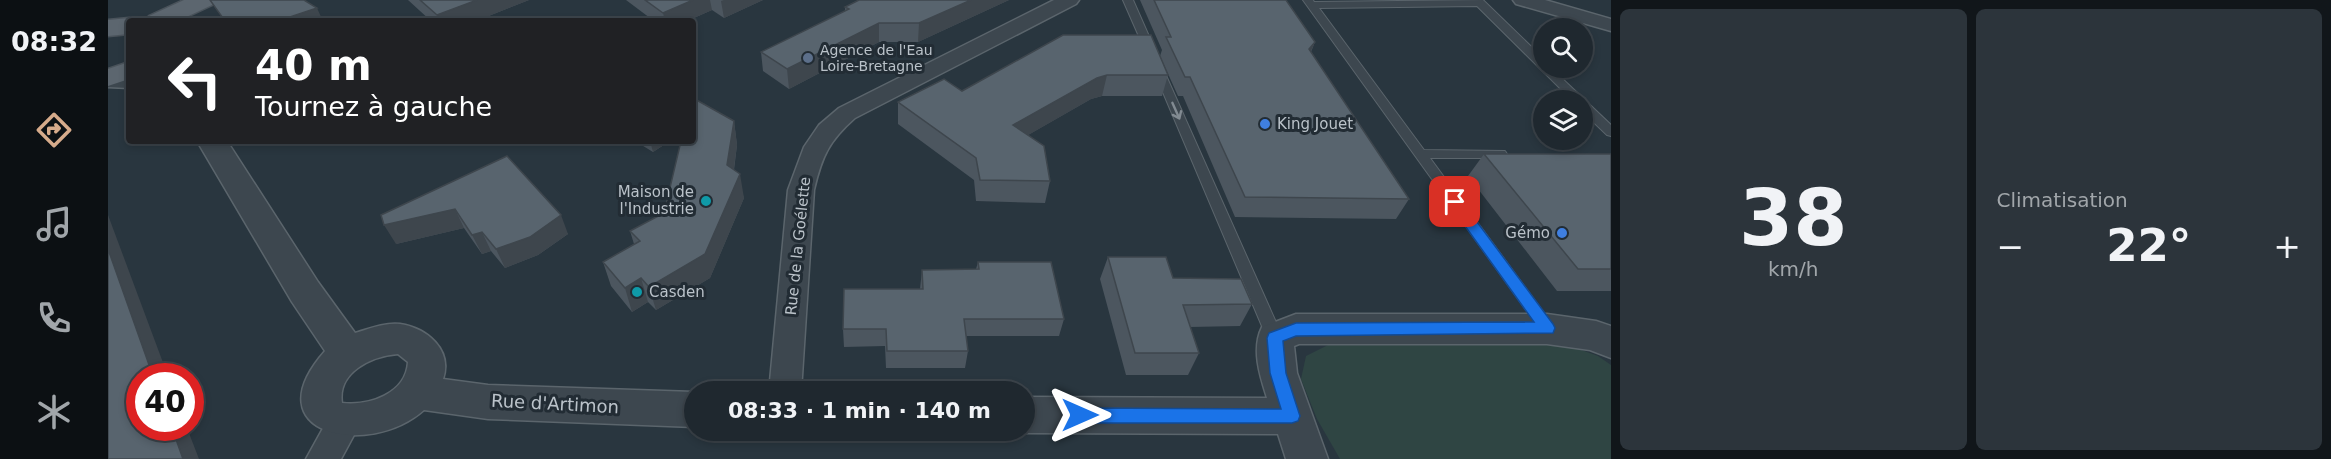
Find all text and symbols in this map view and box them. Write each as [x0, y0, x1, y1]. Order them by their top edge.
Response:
map controls [1533, 18, 1593, 150]
button: search [1533, 18, 1593, 78]
text: 08:32 [11, 26, 97, 57]
text: 40 m [255, 41, 372, 90]
icon: left [156, 42, 234, 120]
place label: Agence de l'Eau Loire-Bretagne [820, 42, 933, 74]
marker: Agence de l'Eau Loire-Bretagne [801, 51, 815, 65]
button: layers [1533, 90, 1593, 150]
text: Tournez à gauche [255, 91, 492, 122]
one-way arrow [1171, 102, 1183, 120]
icon: directions [33, 109, 75, 151]
place label: King Jouet [1277, 115, 1353, 133]
marker: King Jouet [1258, 117, 1272, 131]
text: 38 [1739, 173, 1848, 263]
street label: Rue de la Goélette [782, 176, 814, 316]
pin [1429, 176, 1480, 227]
place label: Maison de l'Industrie [618, 183, 694, 218]
icon: arrive [1438, 185, 1471, 218]
text: Climatisation [1997, 188, 2128, 212]
marker: Maison de l'Industrie [699, 194, 713, 208]
icon: music [33, 203, 75, 245]
text: 22° [2106, 219, 2191, 272]
place label: Gémo [1505, 224, 1550, 242]
marker: Gémo [1555, 226, 1569, 240]
text: − [1997, 227, 2024, 266]
text: + [2273, 227, 2301, 266]
text: km/h [1768, 257, 1818, 281]
place label: Casden [649, 283, 705, 301]
marker: Casden [630, 285, 644, 299]
icon: phone [33, 297, 75, 339]
speed limit sign: 40 [126, 363, 204, 441]
position arrow [1048, 383, 1112, 447]
street label: Rue d'Artimon [491, 390, 619, 417]
icon: climate [33, 391, 75, 433]
text: 08:33 · 1 min · 140 m [728, 398, 991, 423]

